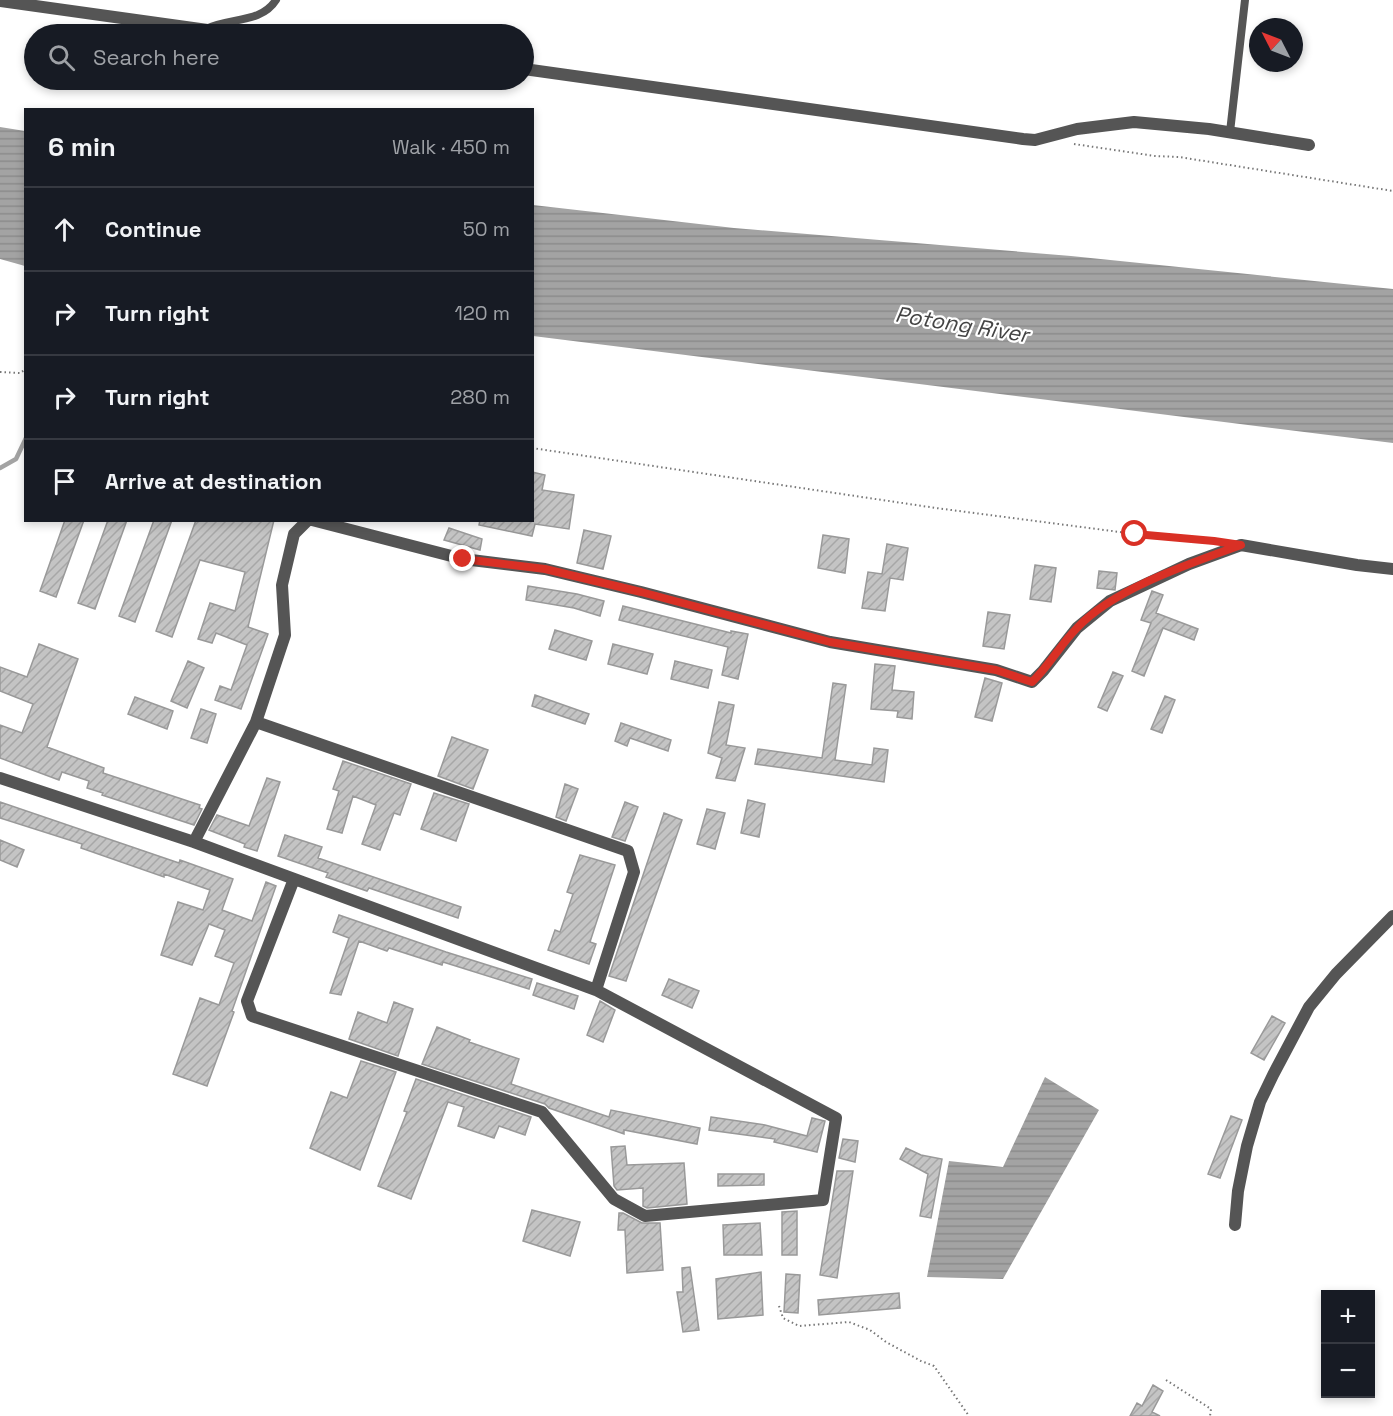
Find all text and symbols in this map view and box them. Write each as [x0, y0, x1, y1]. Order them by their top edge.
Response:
north arrow [1249, 18, 1303, 72]
search box [24, 24, 534, 90]
icon: search [45, 41, 78, 74]
text: Search here [93, 43, 220, 71]
text: 6 min [48, 130, 116, 164]
text: Walk · 450 m [392, 134, 510, 160]
icon: ahead [48, 213, 81, 246]
text: Continue [105, 215, 201, 243]
text: 50 m [463, 216, 510, 242]
icon: right [48, 297, 81, 330]
text: Turn right [105, 299, 210, 327]
text: 120 m [454, 300, 510, 326]
water label: Potong River [893, 300, 1033, 349]
icon: right [48, 381, 81, 414]
text: Turn right [105, 383, 210, 411]
text: 280 m [450, 384, 510, 410]
icon: arrive [48, 465, 81, 498]
text: Arrive at destination [105, 467, 322, 495]
route start [1121, 520, 1147, 546]
route end [449, 545, 475, 571]
map controls [1321, 1290, 1375, 1398]
button: + [1321, 1290, 1375, 1344]
button: − [1321, 1344, 1375, 1398]

